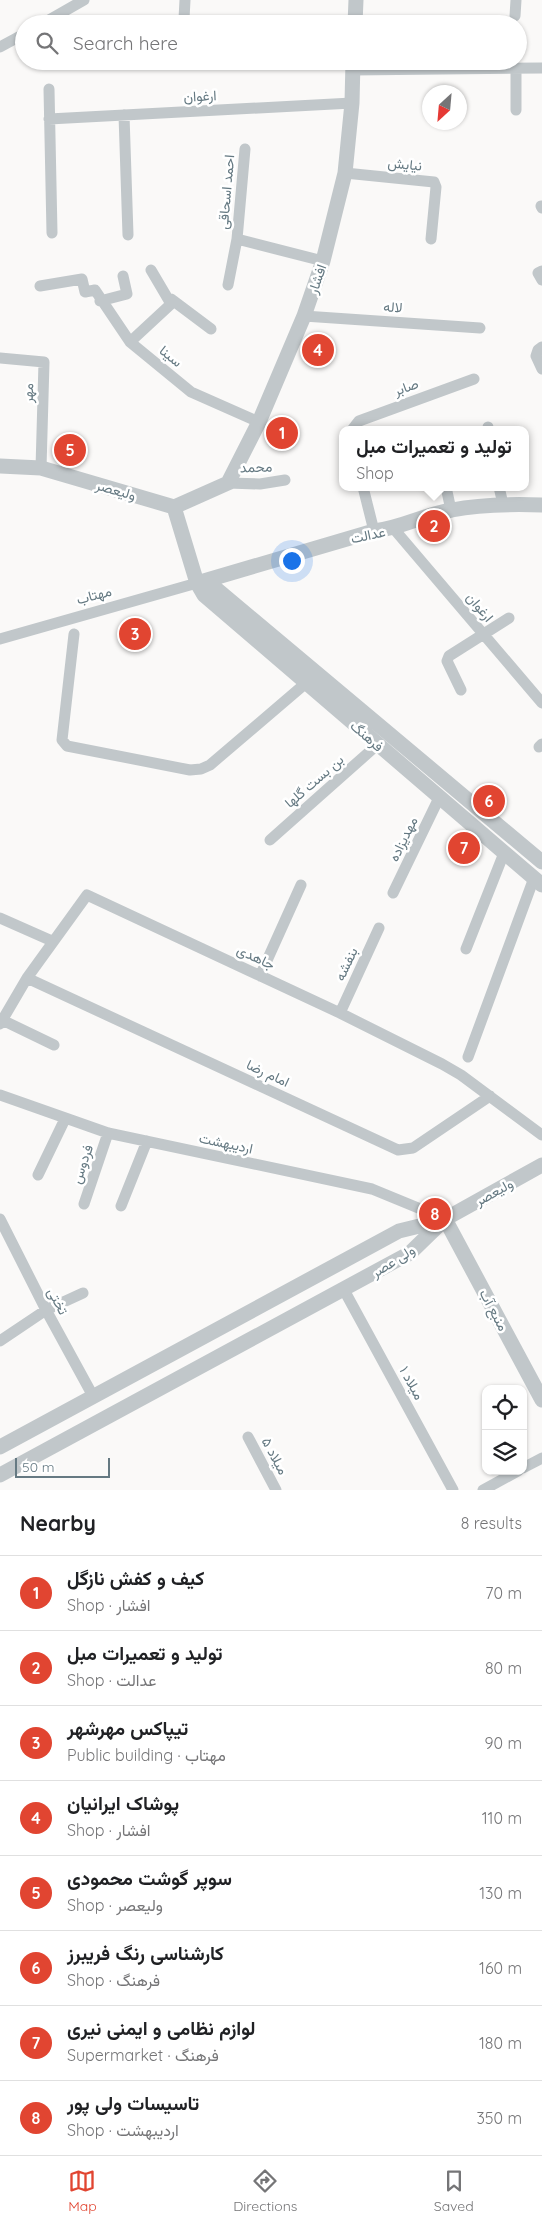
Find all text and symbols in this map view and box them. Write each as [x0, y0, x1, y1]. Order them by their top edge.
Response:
search box [15, 15, 527, 70]
icon: search [33, 29, 61, 57]
text: Search here [73, 31, 178, 55]
north arrow [422, 85, 467, 130]
street label: ارغوان [183, 86, 217, 106]
street label: نیایش [387, 153, 423, 175]
street label: احمد اسحاقی [214, 154, 238, 230]
street label: افشار [303, 262, 330, 297]
street label: لاله [383, 297, 403, 317]
pin: 4 [302, 331, 334, 369]
street label: سینا [156, 341, 186, 371]
street label: صابر [390, 374, 421, 400]
street label: مهر [19, 383, 37, 404]
pin: 1 [266, 414, 298, 452]
popup [339, 426, 529, 491]
pin: 5 [54, 431, 86, 469]
text: تولید و تعمیرات مبل [356, 434, 512, 458]
street label: محمد [239, 457, 273, 477]
text: Shop [356, 463, 394, 483]
street label: ولیعصر [93, 475, 138, 504]
pin: 2 [418, 507, 450, 545]
street label: عدالت [349, 523, 387, 547]
your location [279, 548, 305, 574]
street label: مهتاب [74, 582, 114, 608]
street label: ارغوان [462, 588, 498, 626]
pin: 3 [119, 615, 151, 653]
street label: فرهنگ [347, 717, 387, 755]
street label: بن بست گلها [281, 751, 347, 811]
pin: 6 [473, 782, 505, 820]
street label: مهدیزاده [384, 814, 422, 864]
pin: 7 [448, 829, 480, 867]
street label: جاهدی [234, 940, 278, 974]
street label: بنفشه [330, 944, 362, 984]
street label: امام رضا [244, 1055, 292, 1091]
street label: اردیبهشت [197, 1129, 255, 1157]
street label: فردوس [67, 1142, 97, 1186]
street label: ولیعصر [471, 1174, 516, 1210]
pin: 8 [419, 1195, 451, 1233]
street label: ولی عصر [367, 1241, 418, 1282]
street label: تختی [43, 1284, 73, 1318]
street label: منبع آب [474, 1286, 512, 1335]
street label: میلاد ۱ [396, 1363, 428, 1403]
map controls [482, 1385, 527, 1475]
button: locate [482, 1385, 527, 1430]
button: layers [482, 1430, 527, 1475]
street label: میلاد ۵ [258, 1434, 292, 1478]
scale bar [15, 1455, 110, 1478]
text: 50 m [22, 1458, 55, 1476]
text: Nearby [20, 1510, 96, 1536]
text: 8 results [461, 1513, 522, 1533]
text: کیف و کفش نازگل [67, 1566, 204, 1590]
text: 1 [33, 1583, 39, 1603]
text: 70 m [485, 1583, 522, 1603]
text: Shop · افشار [67, 1595, 151, 1615]
text: تولید و تعمیرات مبل [67, 1641, 223, 1665]
text: 2 [31, 1658, 41, 1678]
text: 80 m [485, 1658, 522, 1678]
text: Shop · عدالت [67, 1670, 156, 1690]
text: تیپاکس مهرشهر [67, 1716, 188, 1740]
text: 3 [32, 1733, 40, 1753]
text: 90 m [485, 1733, 522, 1753]
text: Public building · مهتاب [67, 1745, 226, 1765]
text: پوشاک ایرانیان [67, 1791, 179, 1815]
text: 4 [31, 1808, 41, 1828]
text: 110 m [482, 1808, 522, 1828]
text: Shop · افشار [67, 1820, 151, 1840]
text: سوپر گوشت محمودی [67, 1866, 232, 1890]
text: 5 [31, 1883, 41, 1903]
text: 130 m [479, 1883, 522, 1903]
text: Shop · ولیعصر [67, 1895, 163, 1915]
text: کارشناسی رنگ فریبرز [67, 1941, 224, 1965]
text: 6 [32, 1958, 40, 1978]
text: 160 m [479, 1958, 522, 1978]
text: Shop · فرهنگ [67, 1970, 160, 1990]
text: لوازم نظامی و ایمنی نیری [67, 2016, 256, 2040]
text: 7 [32, 2033, 40, 2053]
text: 180 m [479, 2033, 522, 2053]
text: Supermarket · فرهنگ [67, 2045, 219, 2065]
text: تاسیسات ولی پور [67, 2091, 199, 2115]
text: 8 [32, 2108, 40, 2128]
text: 350 m [476, 2108, 522, 2128]
text: Shop · اردیبهشت [67, 2120, 179, 2140]
tab: Map [68, 2167, 97, 2215]
tab: Directions [233, 2167, 297, 2215]
tab: Saved [434, 2167, 474, 2215]

